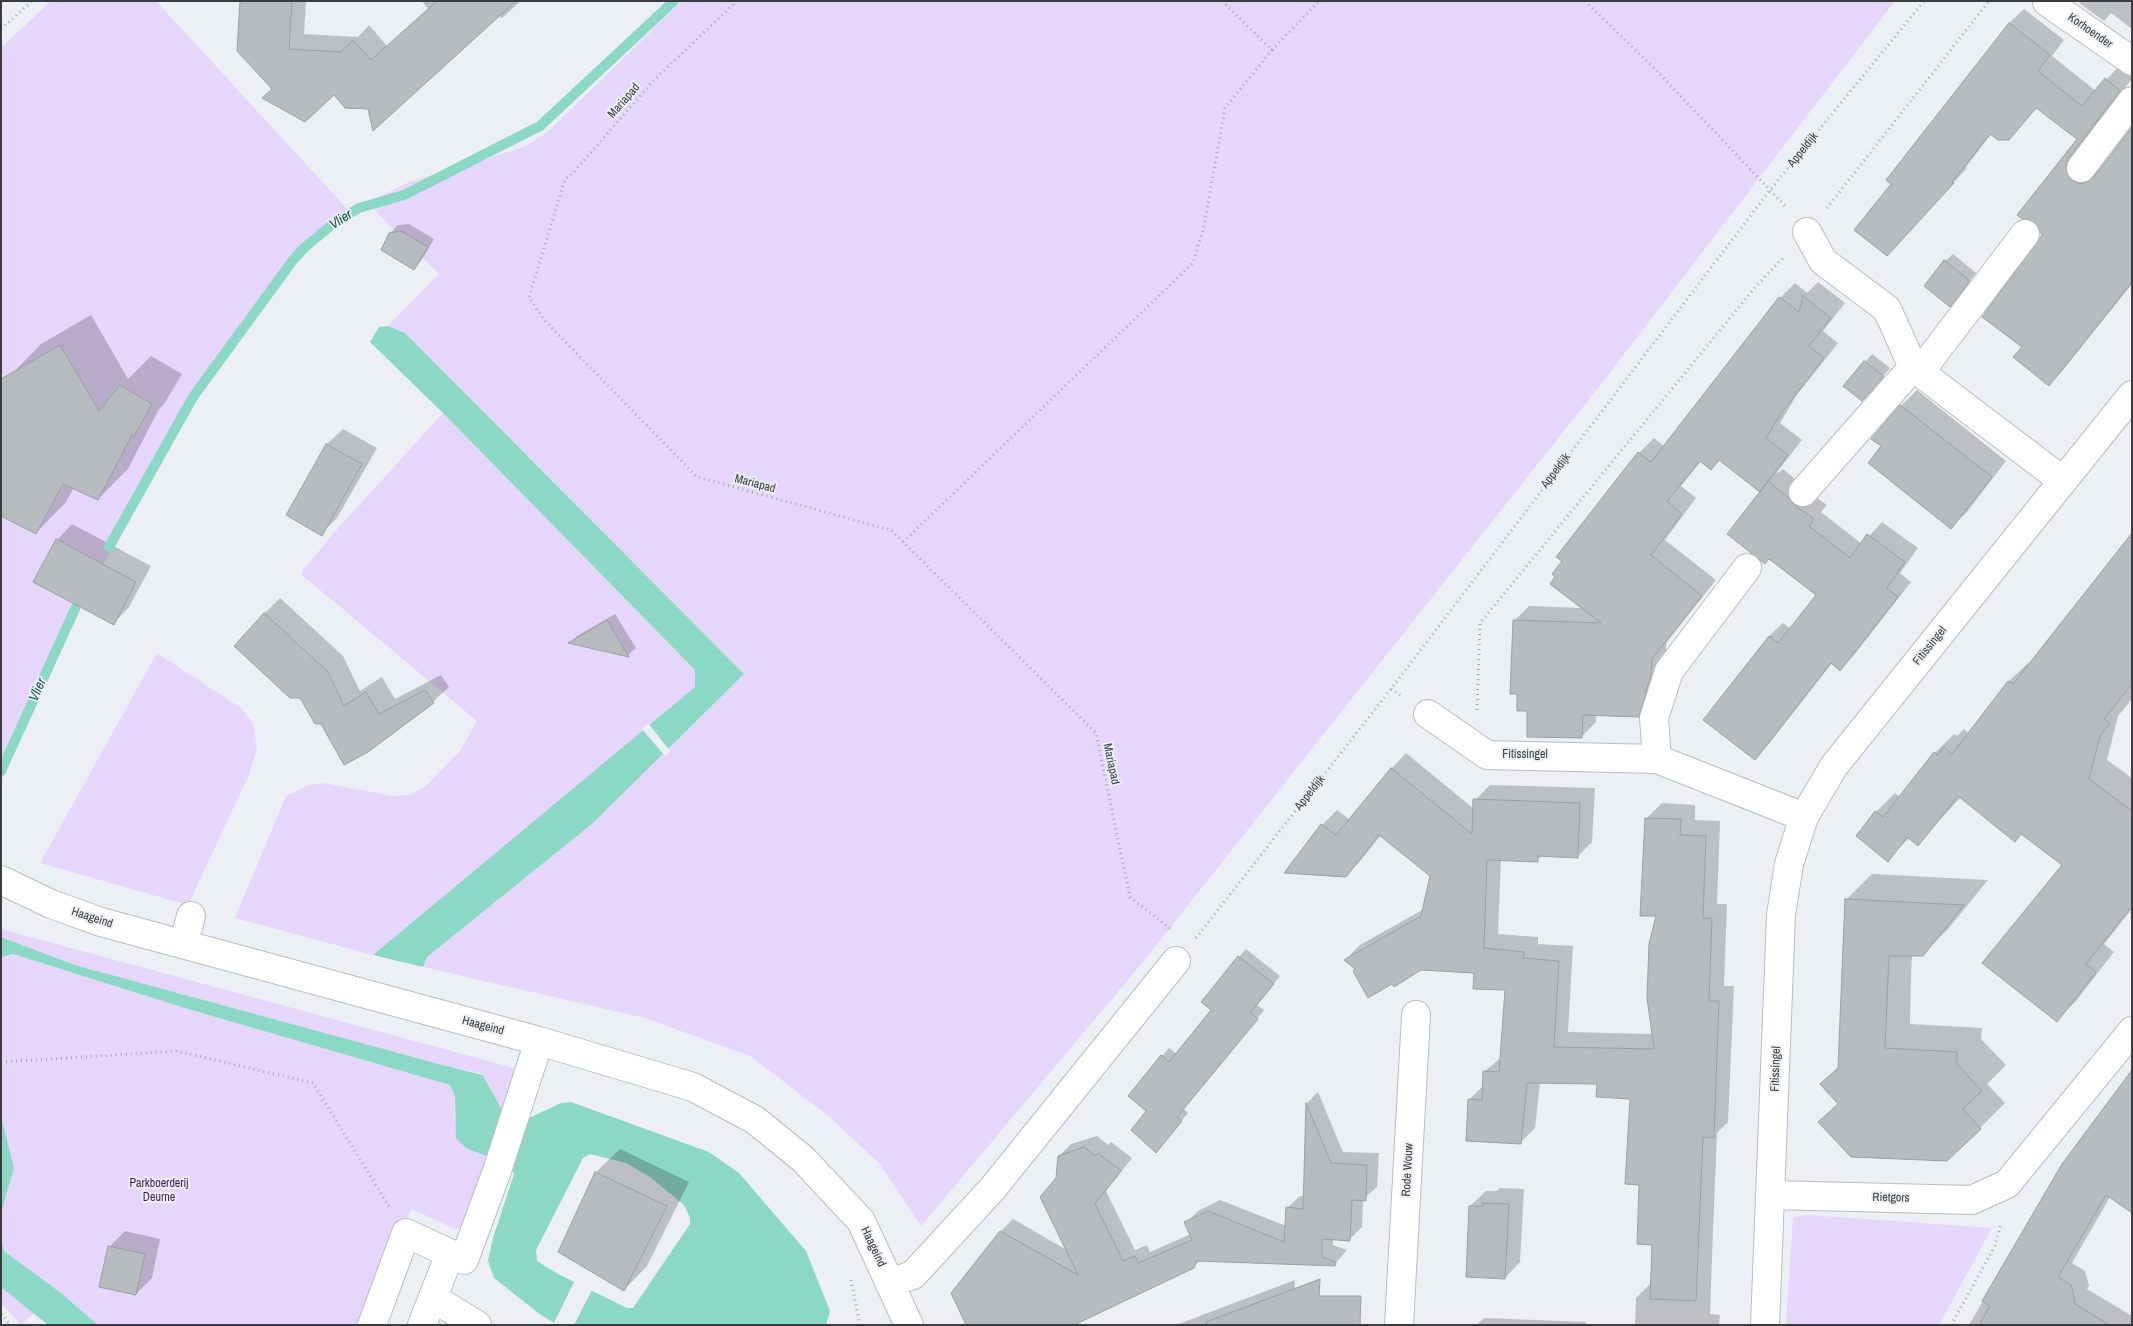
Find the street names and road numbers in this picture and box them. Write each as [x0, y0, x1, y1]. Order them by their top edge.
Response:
street label: Korhoender [2065, 10, 2115, 52]
street label: Mariapad [605, 81, 643, 121]
street label: Appeldijk [1785, 130, 1821, 170]
street label: Appeldijk [1538, 451, 1574, 491]
street label: Mariapad [733, 472, 777, 496]
street label: Fitissingel [1910, 624, 1950, 668]
street label: Mariapad [1100, 742, 1122, 786]
street label: Fitissingel [1502, 748, 1548, 762]
street label: Appeldijk [1292, 773, 1328, 813]
street label: Haageind [69, 905, 115, 931]
street label: Haageind [461, 1014, 505, 1038]
street label: Fitissingel [1768, 1046, 1784, 1092]
street label: Rode Wouw [1399, 1143, 1417, 1197]
street label: Rietgors [1872, 1190, 1910, 1206]
street label: Haageind [857, 1225, 889, 1269]

